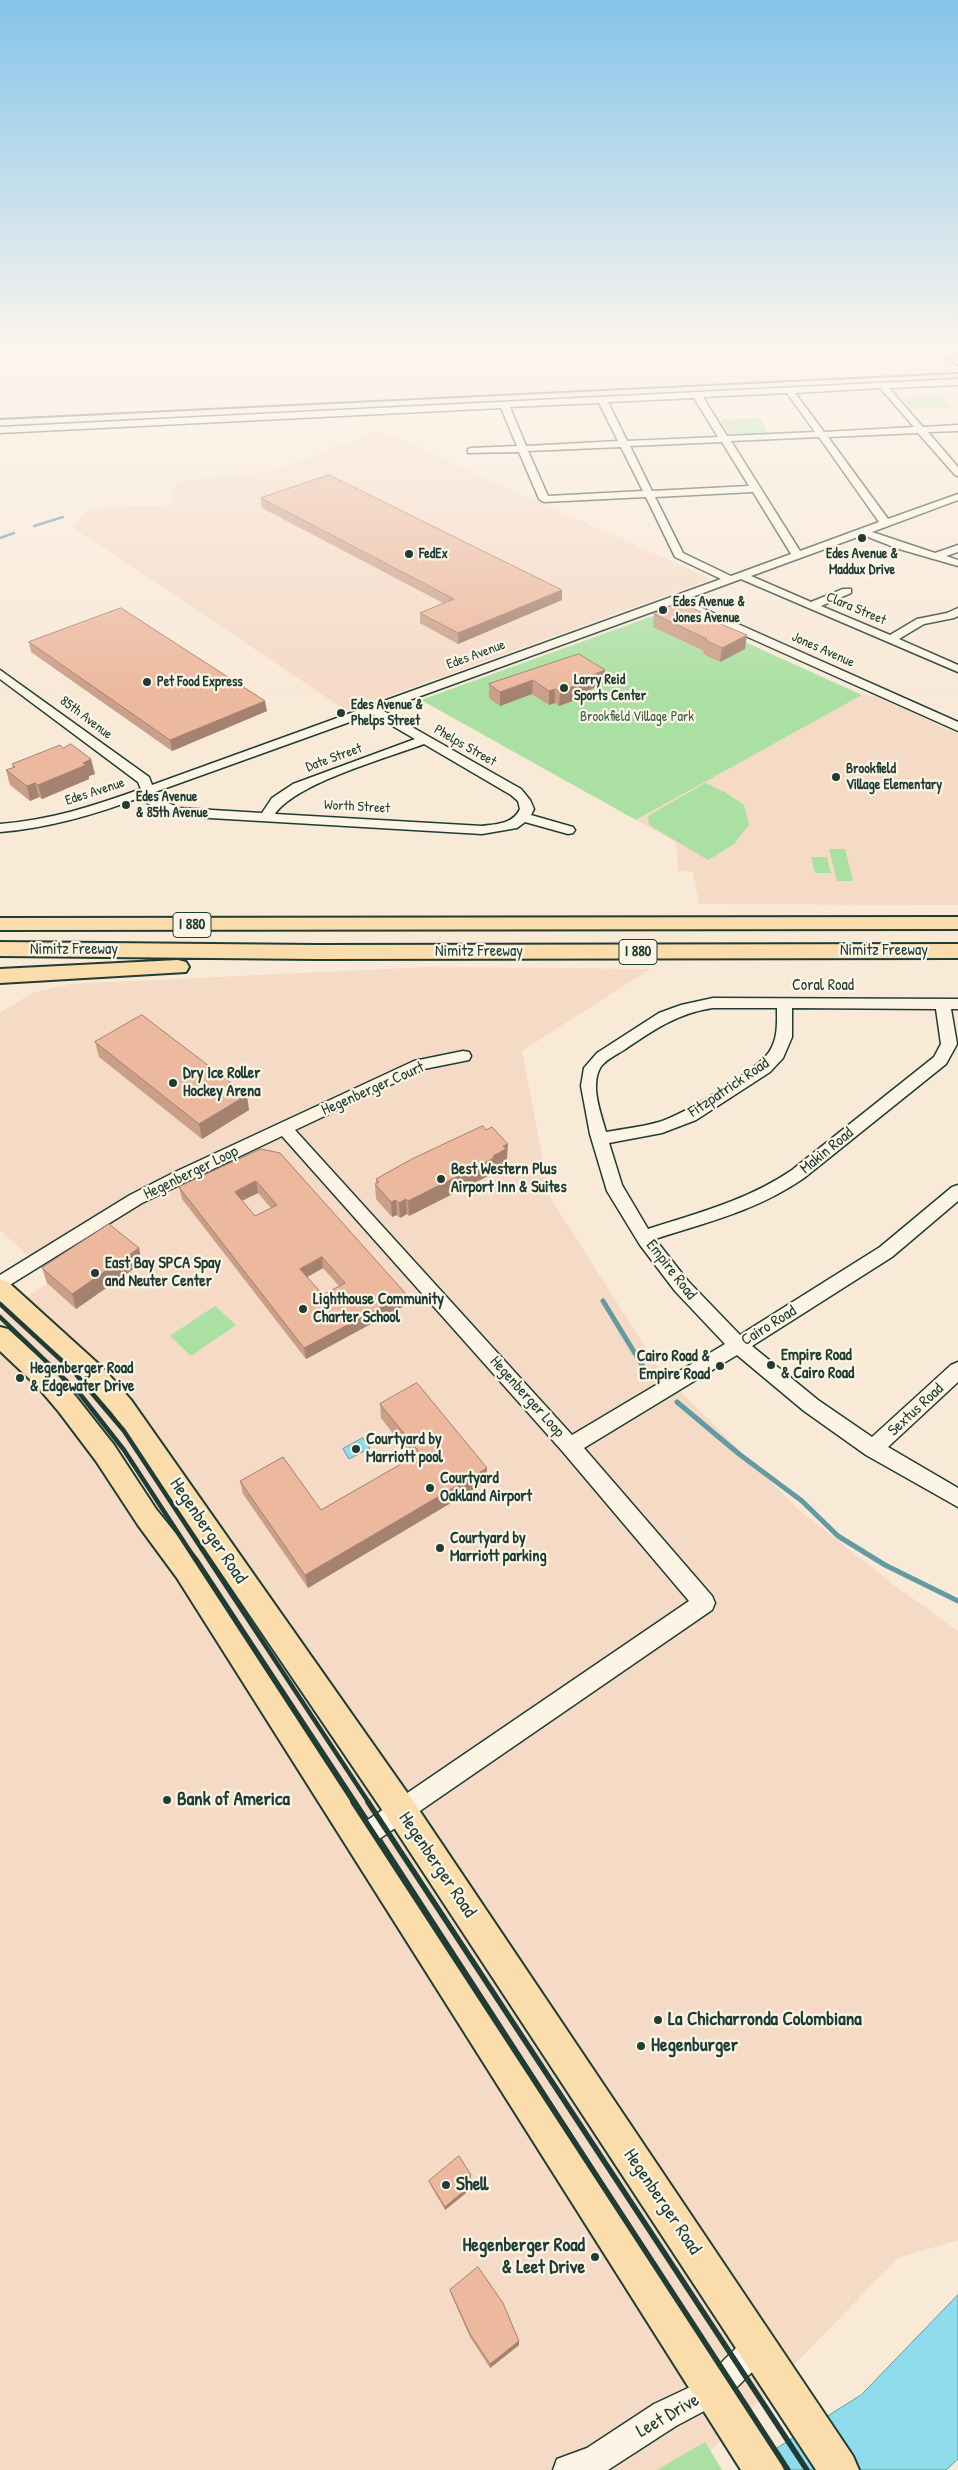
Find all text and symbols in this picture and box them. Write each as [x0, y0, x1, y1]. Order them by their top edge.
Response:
marker: Edes Avenue & Maddux Drive [856, 532, 868, 544]
place label: FedEx [419, 546, 448, 562]
place label: Edes Avenue & Maddux Drive [826, 546, 898, 578]
marker: FedEx [403, 548, 415, 560]
street label: Clara Street [823, 589, 889, 629]
place label: Edes Avenue & Jones Avenue [673, 594, 745, 626]
marker: Edes Avenue & Jones Avenue [657, 604, 669, 616]
street label: Jones Avenue [789, 629, 857, 671]
street label: Edes Avenue [444, 637, 508, 673]
place label: Larry Reid Sports Center [574, 672, 646, 704]
place label: Pet Food Express [157, 674, 243, 690]
marker: Pet Food Express [141, 676, 153, 688]
marker: Larry Reid Sports Center [558, 682, 570, 694]
street label: 85th Avenue [56, 693, 116, 743]
place label: Edes Avenue & Phelps Street [351, 697, 423, 730]
marker: Edes Avenue & Phelps Street [335, 707, 347, 719]
park label: Brookfield Village Park [580, 709, 694, 725]
street label: Phelps Street [431, 721, 499, 771]
street label: Date Street [304, 740, 364, 776]
place label: Brookfield Village Elementary [846, 761, 942, 794]
marker: Brookfield Village Elementary [830, 771, 842, 783]
street label: Edes Avenue [63, 775, 127, 809]
place label: Edes Avenue & 85th Avenue [136, 789, 208, 822]
street label: Worth Street [324, 797, 390, 817]
marker: Edes Avenue & 85th Avenue [120, 799, 132, 811]
road number: I 880 [173, 912, 211, 938]
street label: Nimitz Freeway [30, 940, 118, 960]
road number: I 880 [619, 940, 657, 964]
street label: Nimitz Freeway [840, 941, 928, 961]
street label: Nimitz Freeway [435, 942, 523, 962]
street label: Coral Road [792, 976, 854, 996]
street label: Fitzpatrick Road [685, 1054, 773, 1122]
street label: Hegenberger Court [319, 1058, 427, 1120]
place label: Dry Ice Roller Hockey Arena [183, 1064, 260, 1102]
marker: Dry Ice Roller Hockey Arena [167, 1077, 179, 1089]
street label: Makin Road [796, 1124, 858, 1178]
street label: Hegenberger Loop [141, 1142, 241, 1204]
place label: Best Western Plus Airport Inn & Suites [451, 1160, 567, 1198]
marker: Best Western Plus Airport Inn & Suites [435, 1173, 447, 1185]
street label: Empire Road [642, 1236, 700, 1304]
place label: East Bay SPCA Spay and Neuter Center [105, 1254, 221, 1292]
marker: East Bay SPCA Spay and Neuter Center [89, 1267, 101, 1279]
place label: Lighthouse Community Charter School [313, 1290, 444, 1328]
street label: Cairo Road [738, 1302, 800, 1350]
marker: Lighthouse Community Charter School [297, 1303, 309, 1315]
place label: Empire Road & Cairo Road [781, 1346, 854, 1384]
place label: Cairo Road & Empire Road [637, 1347, 710, 1385]
street label: Hegenberger Loop [485, 1352, 569, 1442]
place label: Hegenberger Road & Edgewater Drive [30, 1359, 134, 1397]
marker: Empire Road & Cairo Road [765, 1359, 777, 1371]
marker: Cairo Road & Empire Road [714, 1360, 726, 1372]
marker: Hegenberger Road & Edgewater Drive [14, 1372, 26, 1384]
street label: Sextus Road [884, 1380, 948, 1440]
place label: Courtyard by Marriott pool [366, 1430, 443, 1468]
marker: Courtyard by Marriott pool [350, 1443, 362, 1455]
place label: Courtyard Oakland Airport [440, 1469, 532, 1507]
street label: Hegenberger Road [164, 1474, 252, 1588]
marker: Courtyard Oakland Airport [424, 1482, 436, 1494]
place label: Courtyard by Marriott parking [450, 1529, 547, 1567]
marker: Courtyard by Marriott parking [434, 1542, 446, 1554]
place label: Bank of America [177, 1789, 290, 1811]
marker: Bank of America [161, 1794, 173, 1806]
street label: Hegenberger Road [393, 1808, 481, 1922]
place label: La Chicharronda Colombiana [668, 2009, 862, 2031]
marker: La Chicharronda Colombiana [652, 2014, 664, 2026]
place label: Hegenburger [651, 2035, 738, 2057]
marker: Hegenburger [635, 2040, 647, 2052]
street label: Hegenberger Road [618, 2145, 706, 2259]
place label: Shell [456, 2174, 488, 2196]
marker: Shell [440, 2179, 452, 2191]
place label: Hegenberger Road & Leet Drive [462, 2235, 585, 2279]
marker: Hegenberger Road & Leet Drive [589, 2251, 601, 2263]
street label: Leet Drive [632, 2389, 704, 2443]

